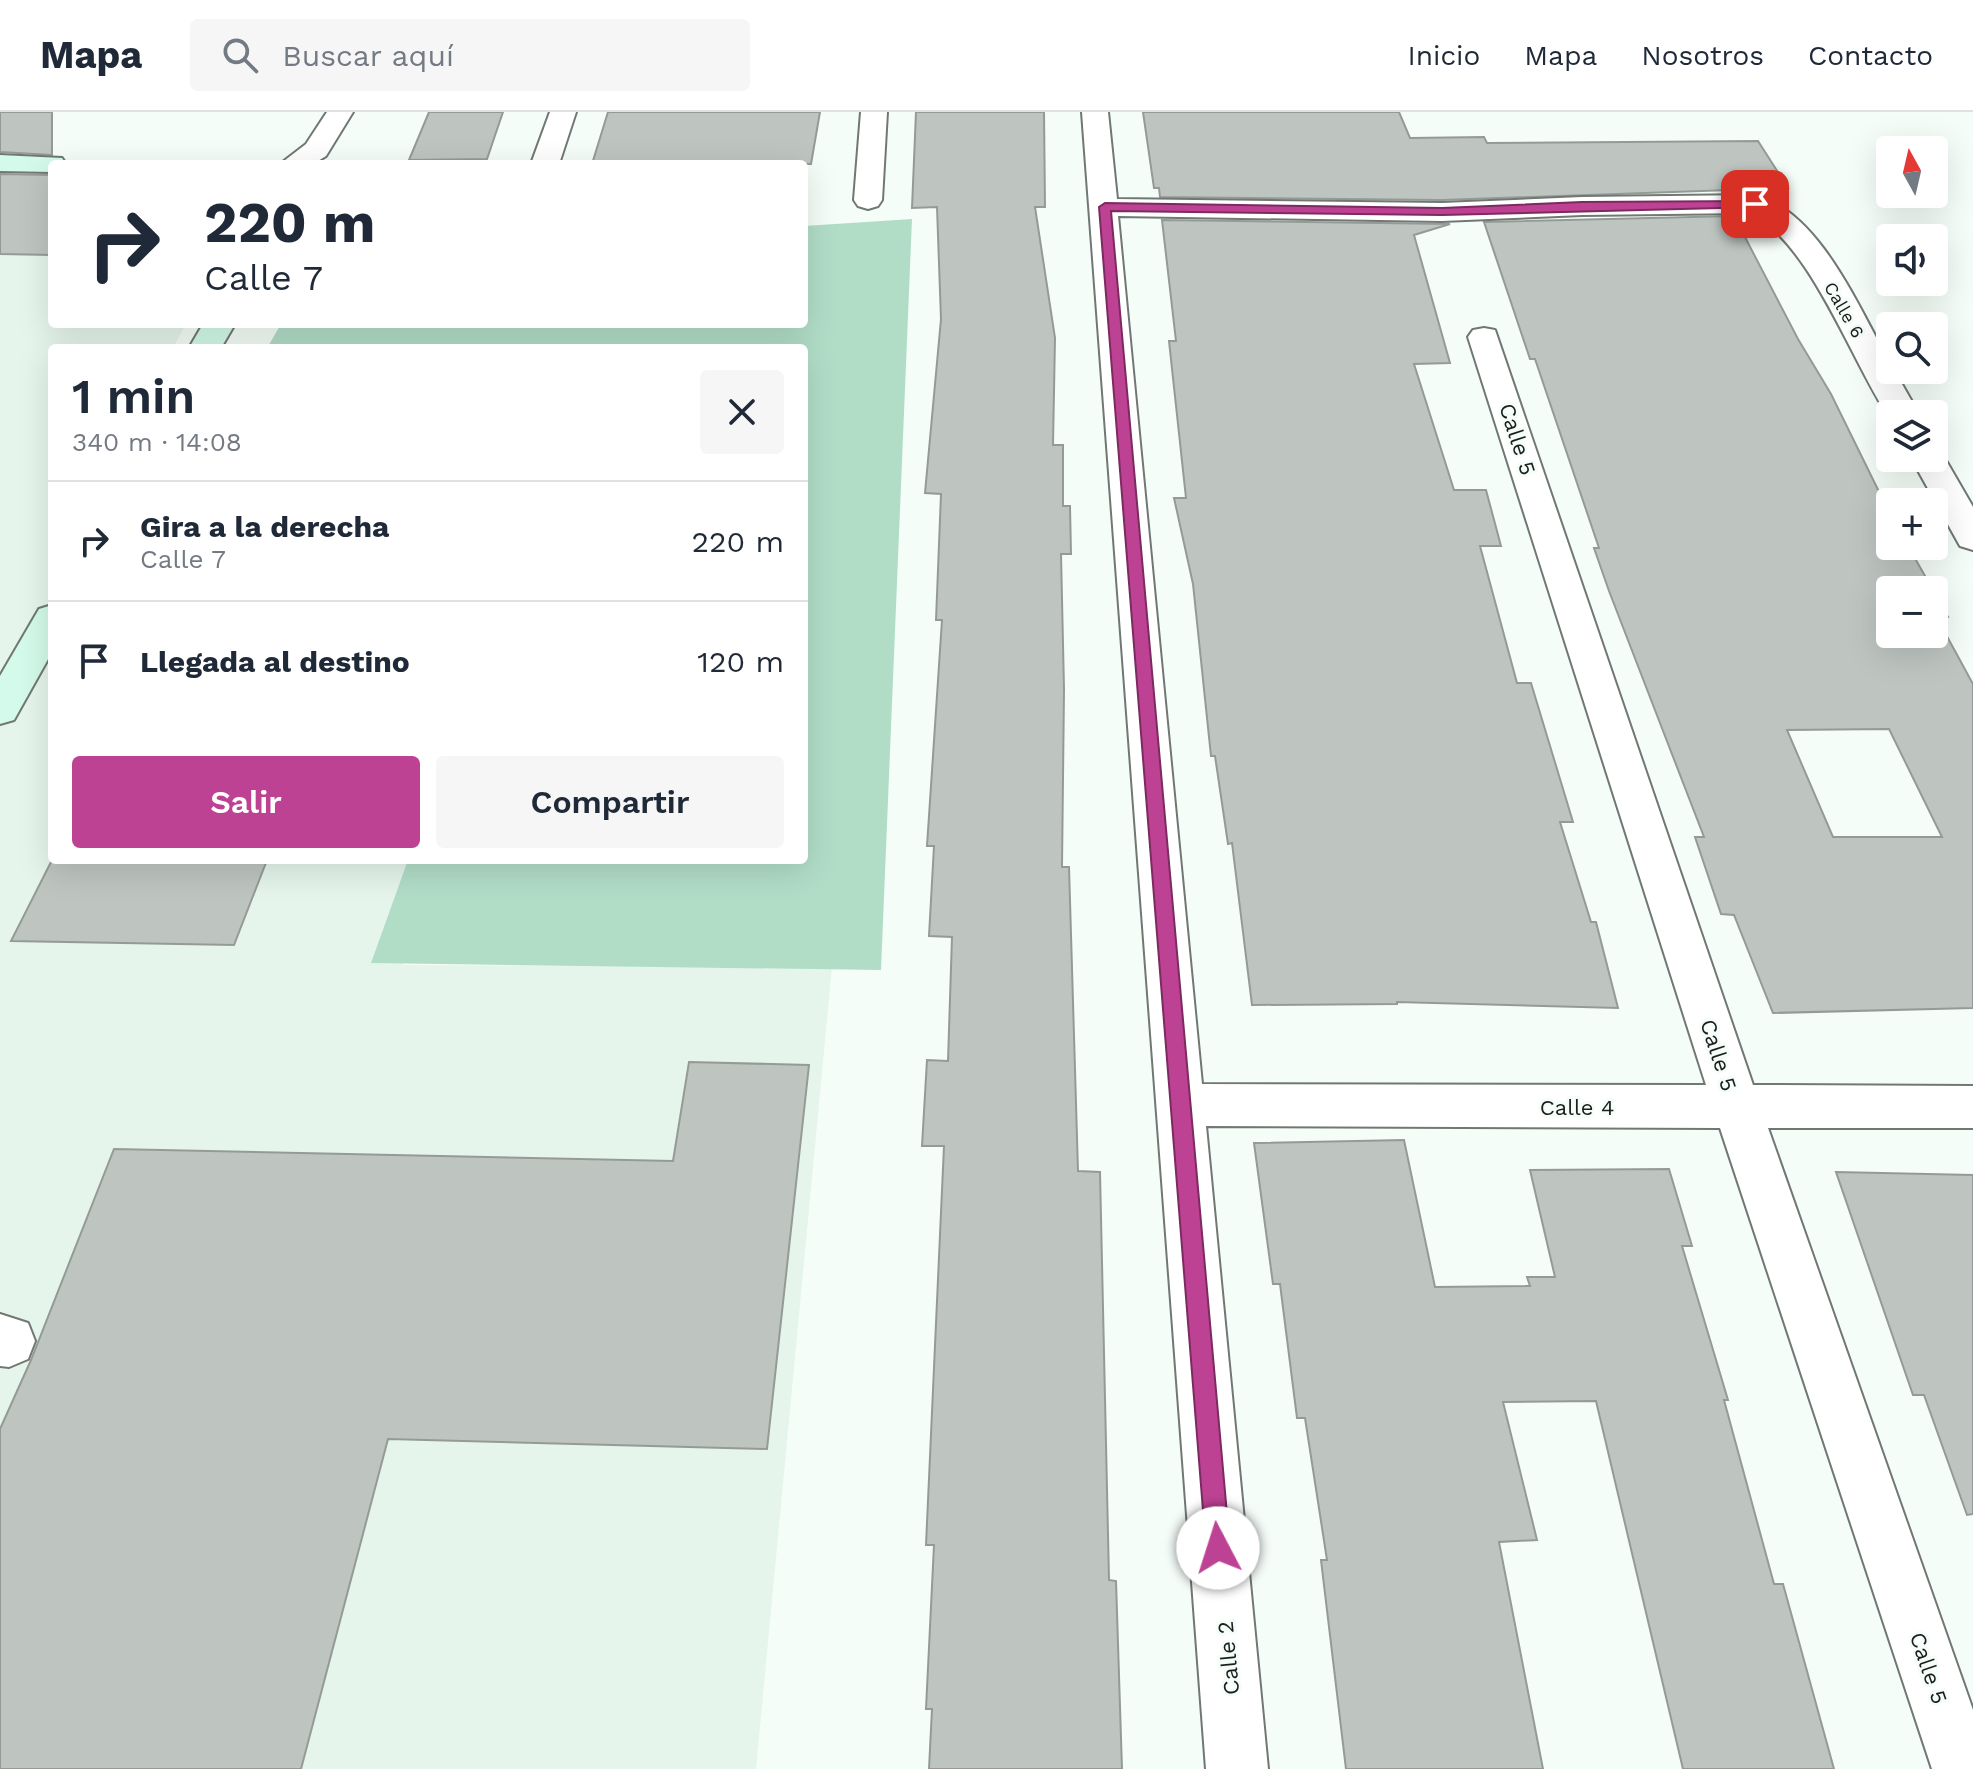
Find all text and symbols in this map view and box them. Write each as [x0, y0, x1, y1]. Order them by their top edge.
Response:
search box [190, 19, 750, 91]
text: Mapa [40, 33, 142, 77]
icon: search [218, 33, 262, 77]
text: Buscar aquí [282, 38, 454, 73]
text: Inicio [1408, 39, 1480, 72]
text: Mapa [1524, 39, 1597, 72]
text: Nosotros [1641, 39, 1764, 72]
text: Contacto [1808, 39, 1933, 72]
north arrow [1876, 136, 1948, 208]
map controls [1876, 136, 1948, 648]
pin [1721, 170, 1789, 238]
icon: arrive [1733, 182, 1777, 226]
text: 220 m [204, 190, 376, 256]
icon: right [72, 192, 176, 296]
button: sound [1876, 224, 1948, 296]
text: Calle 7 [204, 257, 323, 299]
street label: Calle 6 [1820, 278, 1869, 341]
button: search [1876, 312, 1948, 384]
text: 1 min [72, 368, 195, 425]
button: close [700, 370, 784, 454]
street label: Calle 5 [1494, 400, 1541, 478]
button: layers [1876, 400, 1948, 472]
text: 340 m · 14:08 [72, 427, 242, 457]
button: + [1876, 488, 1948, 560]
text: Gira a la derecha [140, 509, 389, 544]
icon: right [72, 519, 116, 563]
text: 220 m [692, 524, 784, 559]
text: Calle 7 [140, 544, 226, 574]
button: − [1876, 576, 1948, 648]
icon: arrive [72, 639, 116, 683]
text: Llegada al destino [140, 644, 410, 679]
text: 120 m [697, 644, 784, 679]
button: Salir [72, 756, 420, 848]
button: Compartir [436, 756, 784, 848]
street label: Calle 5 [1695, 1016, 1742, 1094]
street label: Calle 4 [1540, 1095, 1614, 1120]
position arrow [1176, 1506, 1260, 1590]
street label: Calle 2 [1213, 1620, 1244, 1696]
street label: Calle 5 [1905, 1629, 1952, 1707]

